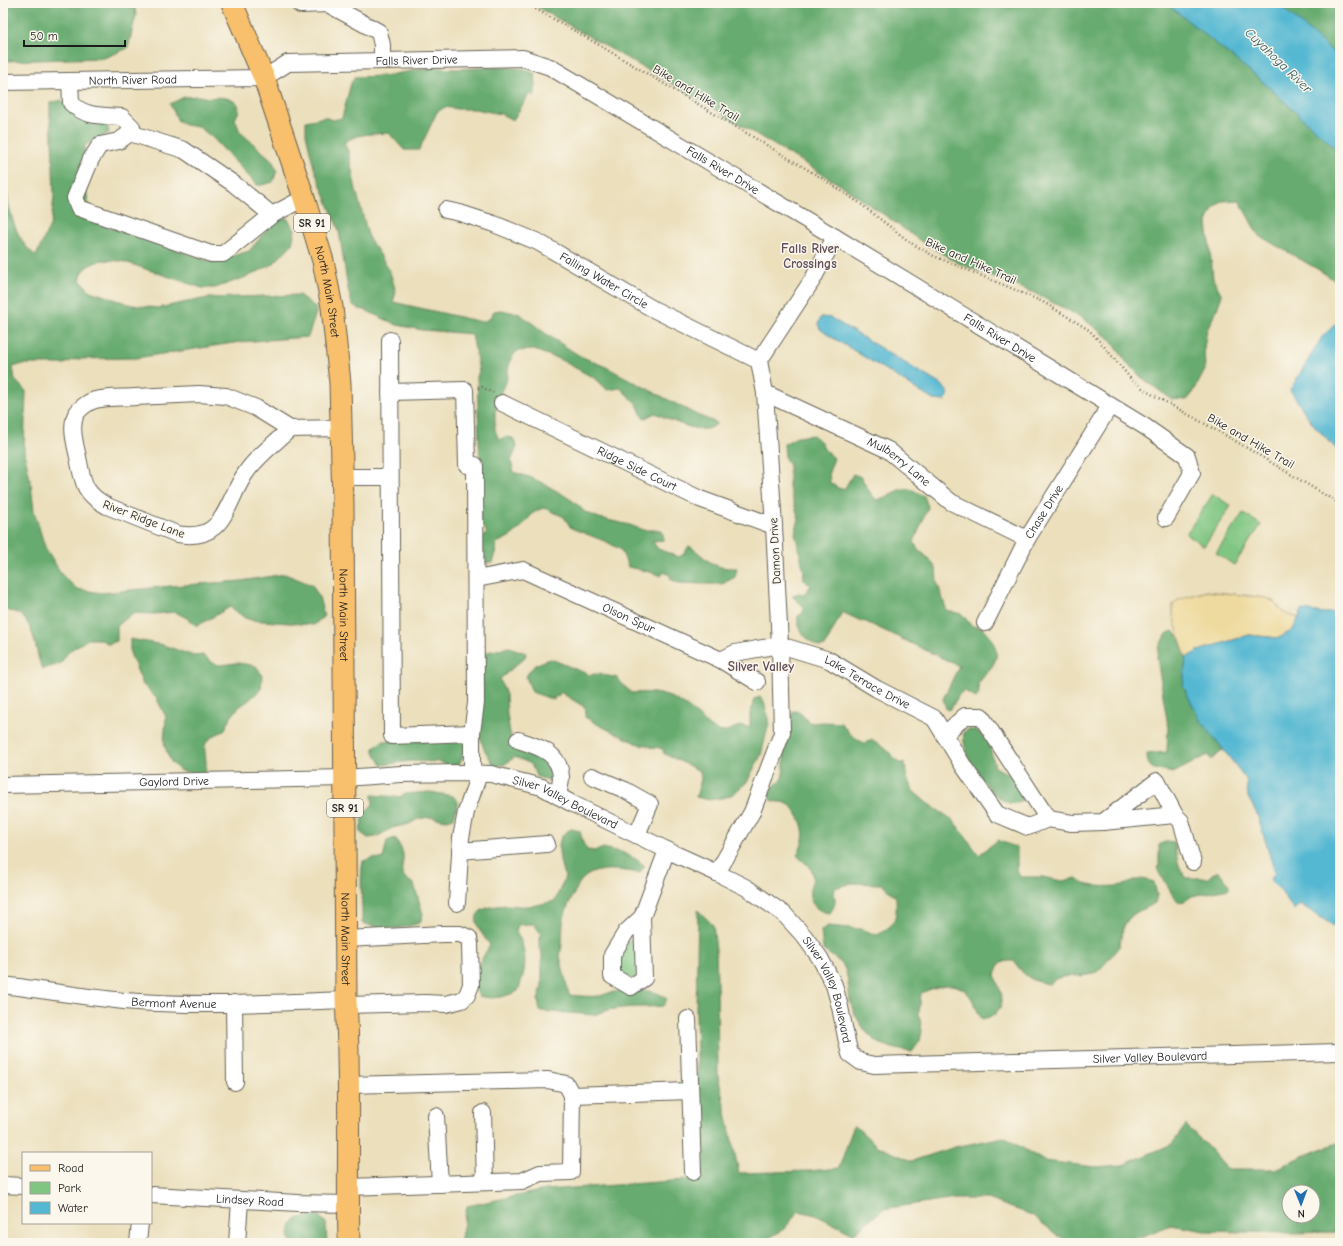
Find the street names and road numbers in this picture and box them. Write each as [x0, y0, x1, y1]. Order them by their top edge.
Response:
street label: Falls River Drive [375, 52, 458, 68]
street label: Bike and Hike Trail [650, 62, 742, 124]
street label: North River Road [89, 72, 177, 88]
street label: Falls River Drive [684, 143, 762, 197]
road number: SR 91 [294, 214, 330, 232]
street label: Bike and Hike Trail [923, 235, 1019, 287]
street label: North Main Street [312, 244, 342, 339]
street label: Falling Water Circle [557, 249, 651, 312]
street label: Falls River Drive [961, 310, 1039, 365]
street label: Bike and Hike Trail [1205, 410, 1297, 472]
street label: Mulberry Lane [865, 434, 933, 489]
street label: Ridge Side Court [595, 443, 679, 494]
street label: Chase Drive [1022, 482, 1066, 541]
street label: River Ridge Lane [101, 497, 187, 541]
street label: Damon Drive [766, 517, 784, 585]
street label: North Main Street [336, 568, 351, 662]
street label: Olson Spur [600, 600, 657, 636]
street label: Lake Terrace Drive [823, 652, 912, 712]
street label: Silver Valley Boulevard [511, 773, 620, 832]
street label: Gaylord Drive [139, 774, 209, 789]
road number: SR 91 [327, 799, 363, 817]
street label: North Main Street [338, 892, 353, 986]
street label: Silver Valley Boulevard [800, 934, 854, 1044]
street label: Bermont Avenue [131, 995, 216, 1011]
street label: Silver Valley Boulevard [1093, 1049, 1208, 1066]
street label: Lindsey Road [215, 1192, 284, 1209]

